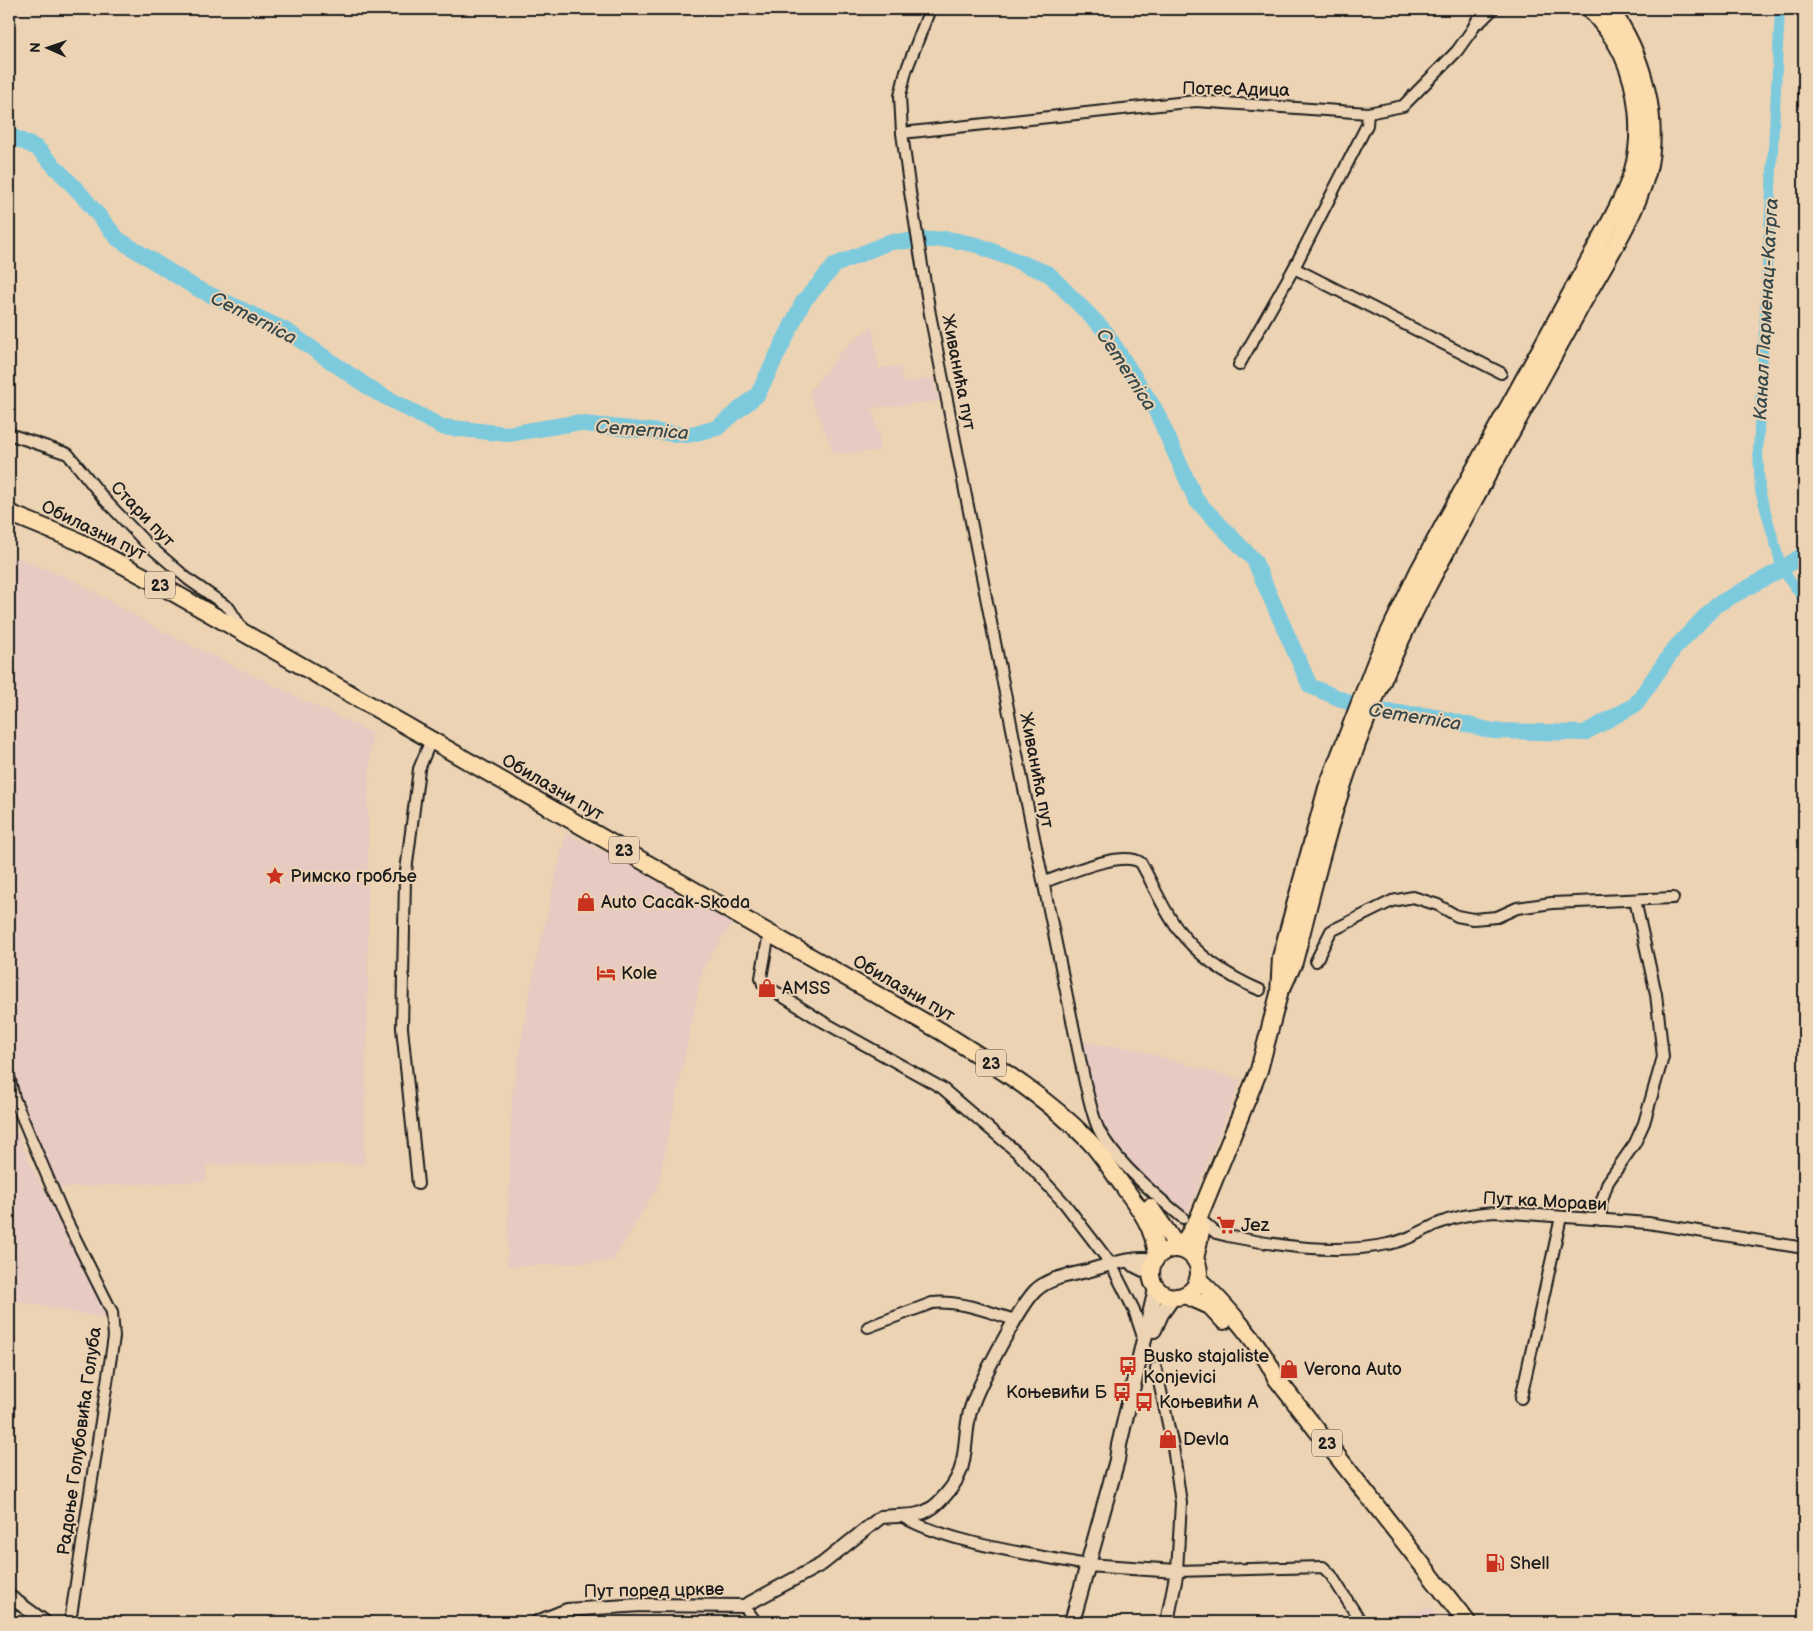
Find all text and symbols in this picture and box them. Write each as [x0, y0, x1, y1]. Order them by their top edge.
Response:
north arrow [22, 22, 72, 72]
text: N [27, 42, 44, 53]
street label: Потес Адица [1182, 78, 1290, 101]
water label: Канал Парменац-Катрга [1749, 197, 1784, 421]
water label: Cemernica [206, 287, 300, 350]
street label: Живанића пут [937, 312, 980, 432]
water label: Cemernica [1091, 324, 1161, 415]
water label: Cemernica [594, 416, 689, 445]
street label: Стари пут [106, 477, 179, 552]
street label: Обилазни пут [38, 496, 150, 565]
road number: 23 [145, 572, 175, 598]
water label: Cemernica [1367, 699, 1463, 736]
street label: Живанића пут [1015, 710, 1058, 830]
street label: Обилазни пут [498, 750, 608, 825]
road number: 23 [609, 836, 639, 864]
place icon: Римско гробље [264, 865, 286, 887]
place label: Римско гробље [290, 866, 417, 887]
shop icon: Auto Cacak-Skoda [575, 891, 597, 913]
place label: Auto Cacak-Skoda [601, 892, 750, 913]
street label: Обилазни пут [849, 951, 959, 1026]
hotel icon: Kole [595, 962, 617, 984]
place label: Kole [621, 963, 658, 984]
shop icon: AMSS [756, 977, 778, 999]
place label: AMSS [782, 978, 830, 999]
road number: 23 [976, 1050, 1006, 1076]
street label: Пут ка Морави [1482, 1188, 1608, 1215]
supermarket icon: Jez [1215, 1214, 1237, 1236]
place label: Jez [1241, 1215, 1270, 1236]
street label: Радоње Голубовића Голуба [53, 1325, 106, 1557]
place label: Busko stajaliste Konjevici [1143, 1346, 1270, 1388]
bus stop icon: Busko stajaliste Konjevici [1117, 1355, 1139, 1377]
shop icon: Verona Auto [1278, 1358, 1300, 1380]
place label: Verona Auto [1304, 1359, 1402, 1380]
bus stop icon: Коњевићи Б [1111, 1381, 1133, 1403]
place label: Коњевићи Б [1006, 1382, 1108, 1403]
bus stop icon: Коњевићи А [1133, 1391, 1155, 1413]
place label: Коњевићи А [1159, 1392, 1258, 1413]
shop icon: Devla [1157, 1428, 1179, 1450]
place label: Devla [1183, 1429, 1229, 1450]
road number: 23 [1312, 1430, 1342, 1456]
fuel station icon: Shell [1484, 1552, 1506, 1574]
place label: Shell [1510, 1553, 1550, 1574]
street label: Пут поред цркве [584, 1579, 724, 1602]

